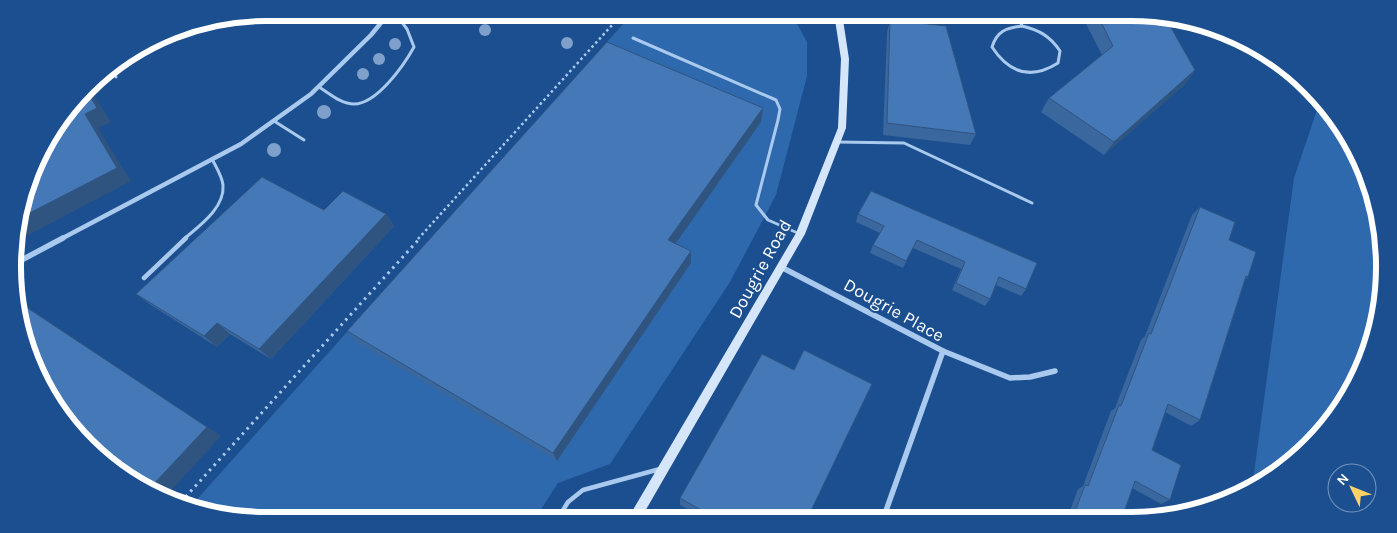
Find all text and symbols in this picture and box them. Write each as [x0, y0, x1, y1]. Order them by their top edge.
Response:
street label: Dougrie Road [724, 216, 796, 322]
street label: Dougrie Place [840, 273, 948, 347]
north arrow [1327, 463, 1377, 513]
text: N [1333, 470, 1353, 489]

